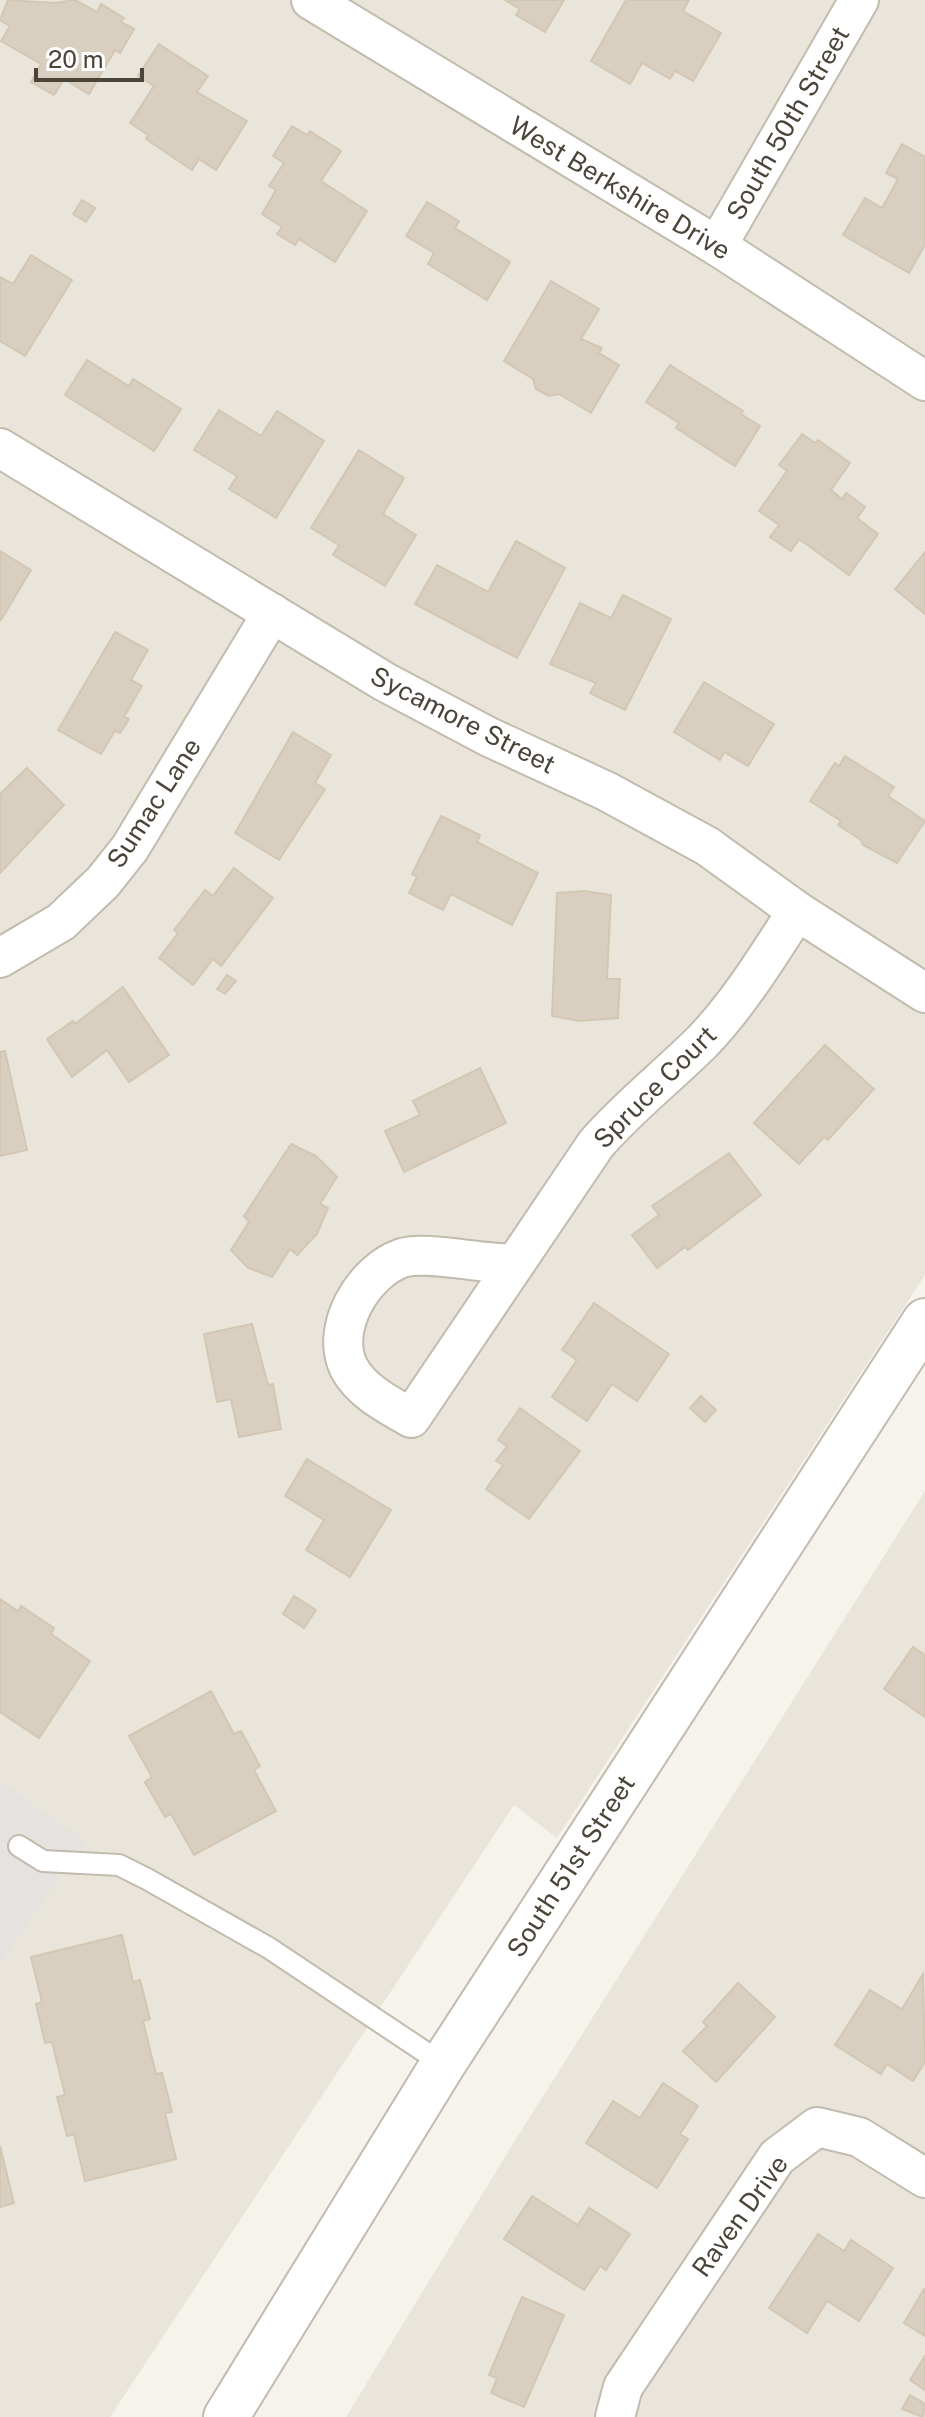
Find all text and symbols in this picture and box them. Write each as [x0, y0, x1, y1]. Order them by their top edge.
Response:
street label: South 50th Street [720, 20, 856, 225]
scale bar [36, 32, 142, 82]
text: 20 m [48, 45, 104, 73]
street label: West Berkshire Drive [504, 109, 736, 266]
street label: Sycamore Street [366, 660, 561, 780]
street label: Sumac Lane [100, 732, 207, 873]
street label: Spruce Court [587, 1019, 722, 1154]
street label: South 51st Street [500, 1769, 641, 1963]
street label: Raven Drive [685, 2149, 794, 2282]

